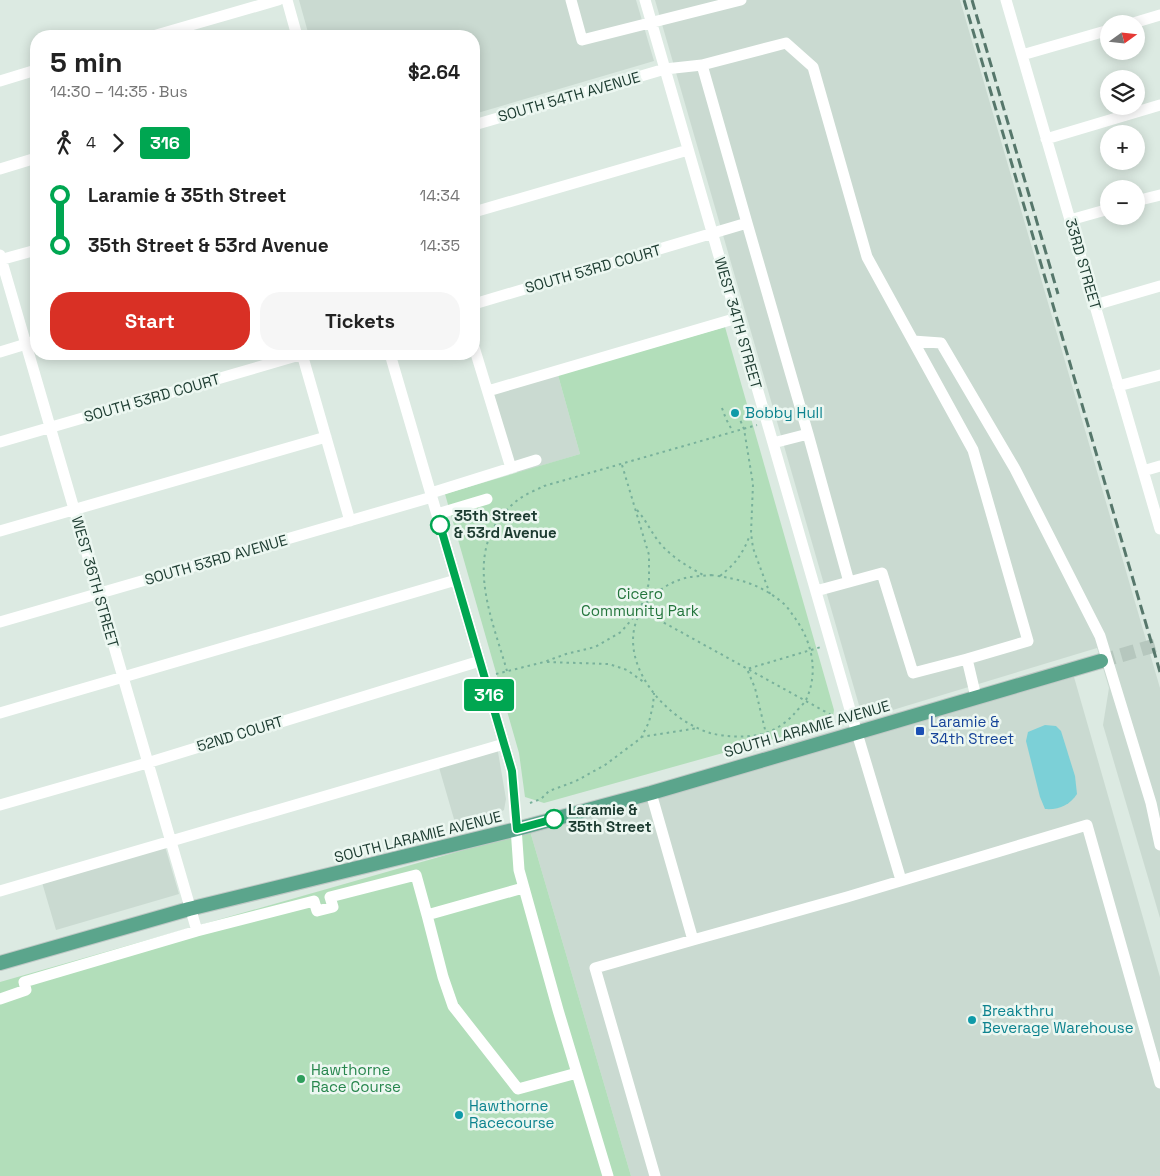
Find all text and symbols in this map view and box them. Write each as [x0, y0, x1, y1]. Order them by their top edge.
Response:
north arrow [1100, 15, 1145, 60]
map controls [1100, 15, 1145, 225]
text: 5 min [50, 44, 123, 80]
text: $2.64 [408, 60, 460, 85]
street label: SOUTH 54TH AVENUE [495, 67, 642, 126]
button: layers [1100, 70, 1145, 115]
text: 14:30 – 14:35 · Bus [50, 81, 188, 102]
button: + [1100, 125, 1145, 170]
icon: walk [50, 129, 78, 157]
icon: forward [104, 129, 132, 157]
text: 316 [150, 131, 180, 154]
text: 4 [86, 132, 96, 153]
button: − [1100, 180, 1145, 225]
text: Laramie & 35th Street [88, 183, 286, 208]
text: 14:34 [420, 185, 460, 206]
street label: 33RD STREET [1061, 216, 1106, 312]
text: 35th Street & 53rd Avenue [88, 233, 329, 258]
text: 14:35 [420, 235, 460, 256]
street label: SOUTH 53RD COURT [523, 240, 663, 297]
street label: WEST 34TH STREET [711, 255, 766, 391]
button: Start [50, 292, 250, 350]
button: Tickets [260, 292, 460, 350]
street label: SOUTH 53RD COURT [82, 369, 222, 426]
place label: Bobby Hull [745, 403, 823, 422]
marker: Bobby Hull [729, 407, 741, 419]
place label: 35th Street & 53rd Avenue [454, 506, 557, 542]
street label: WEST 36TH STREET [68, 514, 123, 650]
marker: 35th Street & 53rd Avenue [430, 515, 450, 535]
street label: SOUTH 53RD AVENUE [142, 530, 289, 589]
park label: Cicero Community Park [581, 584, 699, 620]
line badge: 316 [460, 679, 518, 711]
text: 316 [474, 683, 504, 706]
street label: SOUTH LARAMIE AVENUE [722, 696, 892, 761]
street label: 52ND COURT [194, 711, 286, 756]
place label: Laramie & 34th Street [930, 712, 1014, 748]
marker: Laramie & 34th Street [914, 725, 926, 737]
place label: Laramie & 35th Street [568, 800, 652, 836]
street label: SOUTH LARAMIE AVENUE [332, 807, 504, 867]
marker: Laramie & 35th Street [544, 809, 564, 829]
place label: Breakthru Beverage Warehouse [982, 1001, 1134, 1037]
marker: Breakthru Beverage Warehouse [966, 1014, 978, 1026]
place label: Hawthorne Race Course [311, 1060, 401, 1096]
marker: Hawthorne Race Course [295, 1073, 307, 1085]
place label: Hawthorne Racecourse [469, 1096, 555, 1132]
marker: Hawthorne Racecourse [453, 1109, 465, 1121]

